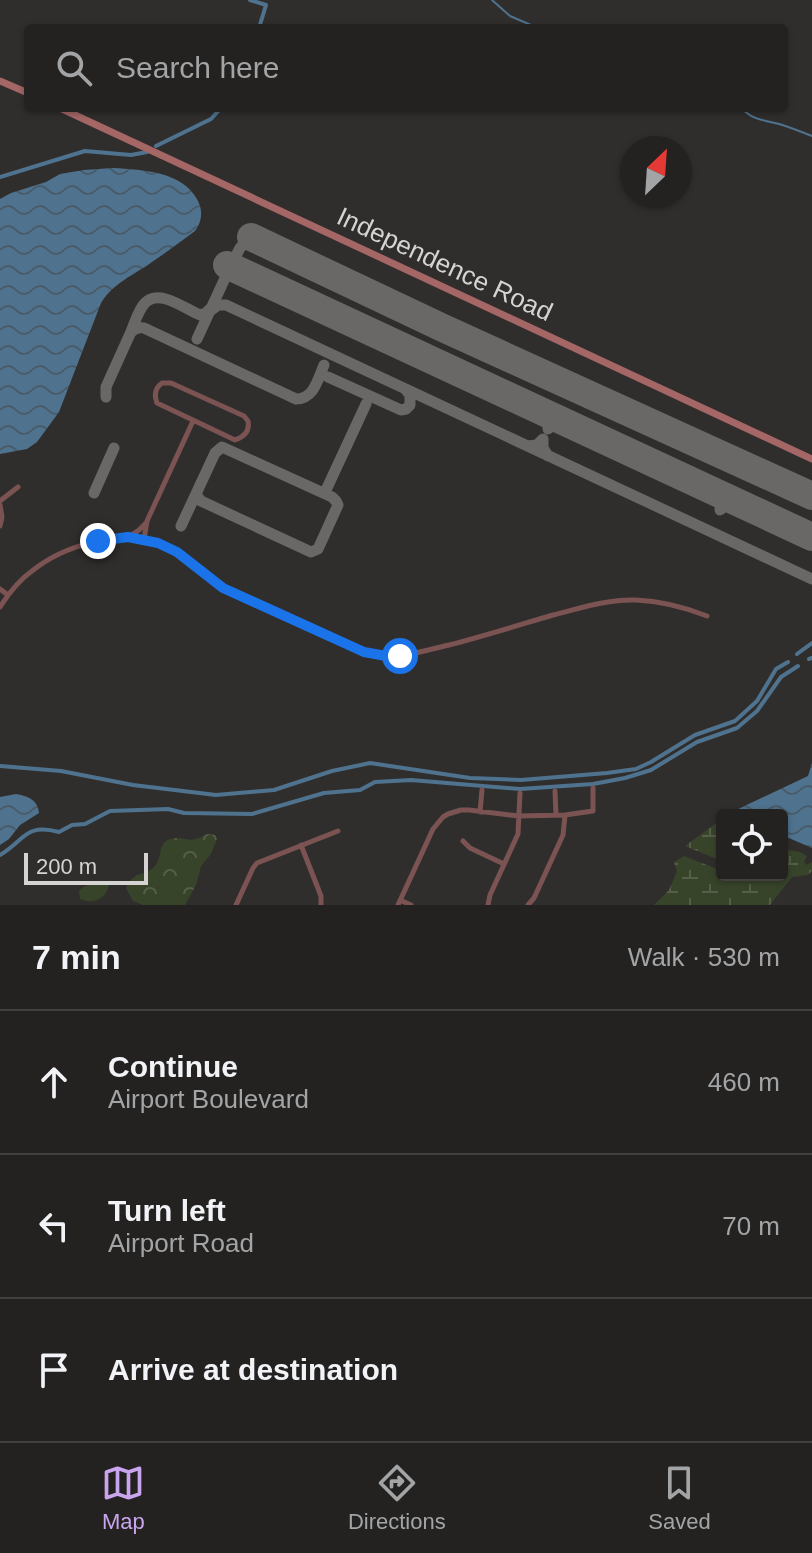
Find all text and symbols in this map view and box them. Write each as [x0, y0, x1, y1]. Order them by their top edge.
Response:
search box [24, 24, 788, 112]
icon: search [52, 46, 96, 90]
text: Search here [116, 51, 279, 84]
north arrow [620, 136, 692, 208]
street label: Independence Road [333, 201, 557, 327]
route end [80, 523, 116, 559]
route start [382, 638, 418, 674]
map controls [716, 809, 788, 881]
button: locate [716, 809, 788, 881]
scale bar [24, 849, 148, 885]
text: 200 m [36, 854, 97, 879]
text: 7 min [32, 938, 121, 976]
text: Walk · 530 m [628, 942, 780, 972]
text: Continue [108, 1050, 238, 1083]
icon: ahead [32, 1060, 76, 1104]
text: 460 m [708, 1067, 780, 1097]
text: Airport Boulevard [108, 1084, 309, 1114]
text: Turn left [108, 1194, 226, 1227]
icon: left [32, 1204, 76, 1248]
text: 70 m [722, 1211, 780, 1241]
text: Airport Road [108, 1228, 254, 1258]
icon: arrive [32, 1348, 76, 1392]
text: Arrive at destination [108, 1353, 398, 1386]
tab: Map [101, 1461, 145, 1535]
tab: Directions [348, 1461, 446, 1535]
tab: Saved [648, 1461, 711, 1535]

